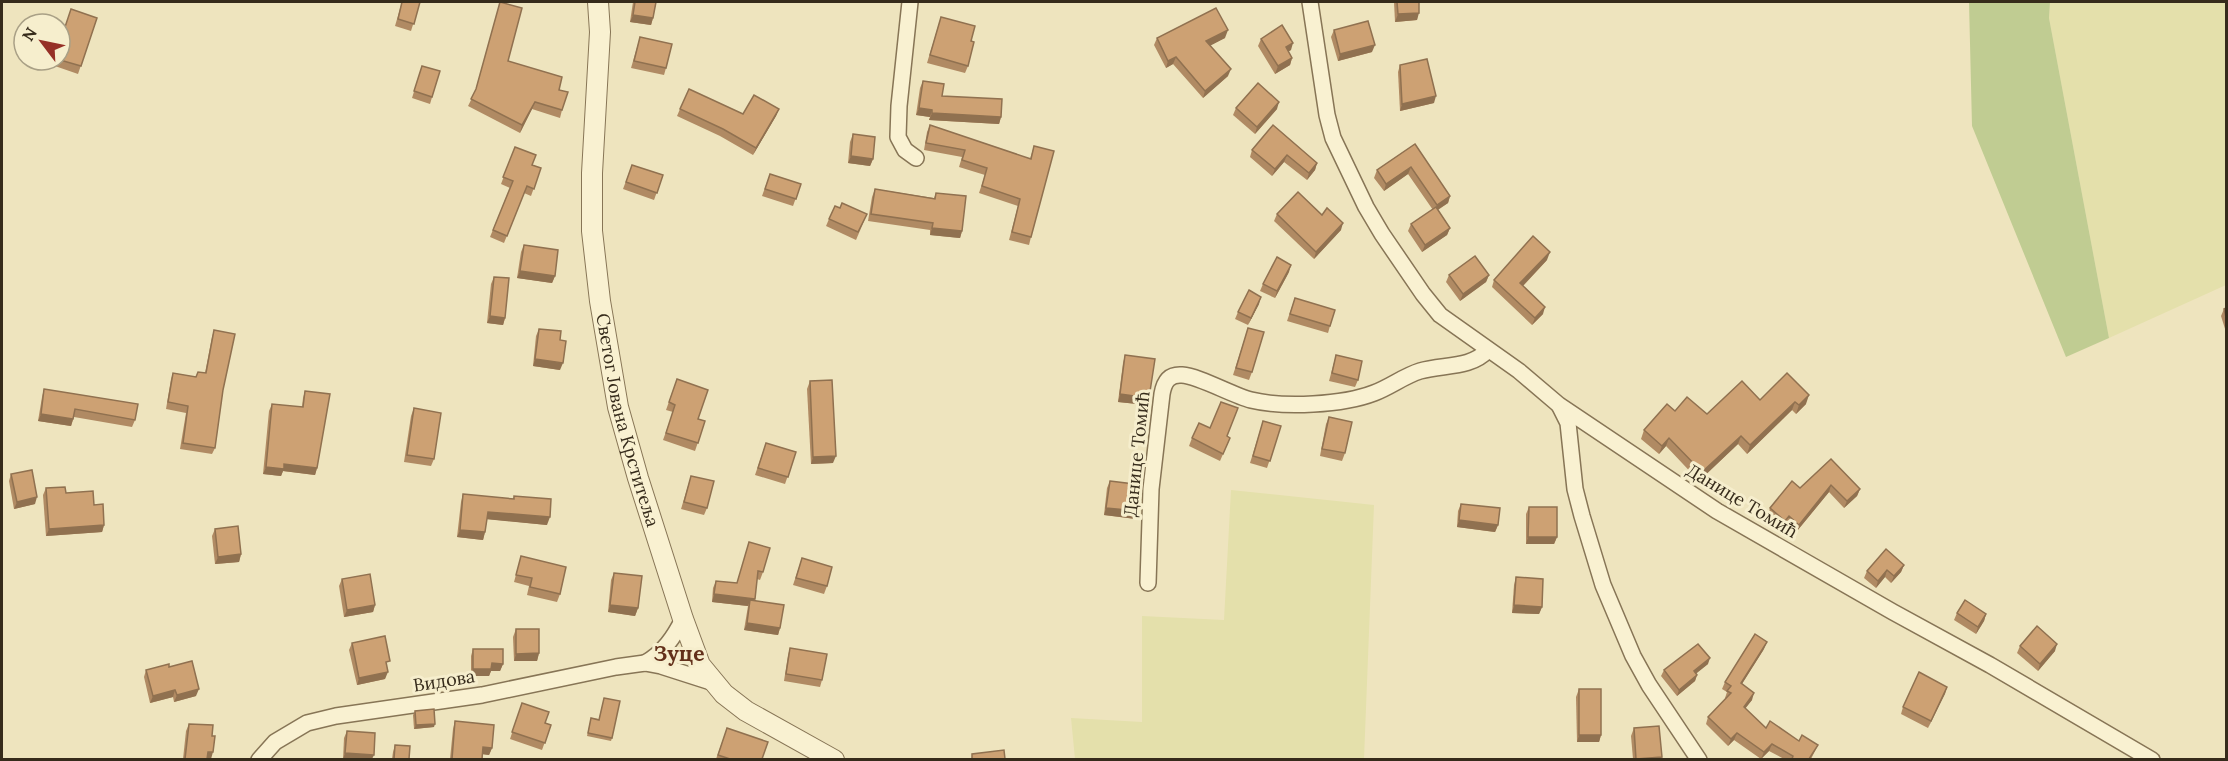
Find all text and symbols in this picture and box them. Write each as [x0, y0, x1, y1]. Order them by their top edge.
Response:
north arrow [12, 12, 72, 72]
text: N [18, 24, 41, 45]
street label: Светог Јована Крститеља [591, 311, 665, 530]
street label: Данице Томић [1118, 390, 1155, 518]
street label: Данице Томић [1682, 458, 1802, 543]
district label: Зуце [654, 640, 704, 667]
street label: Видова [411, 664, 477, 697]

